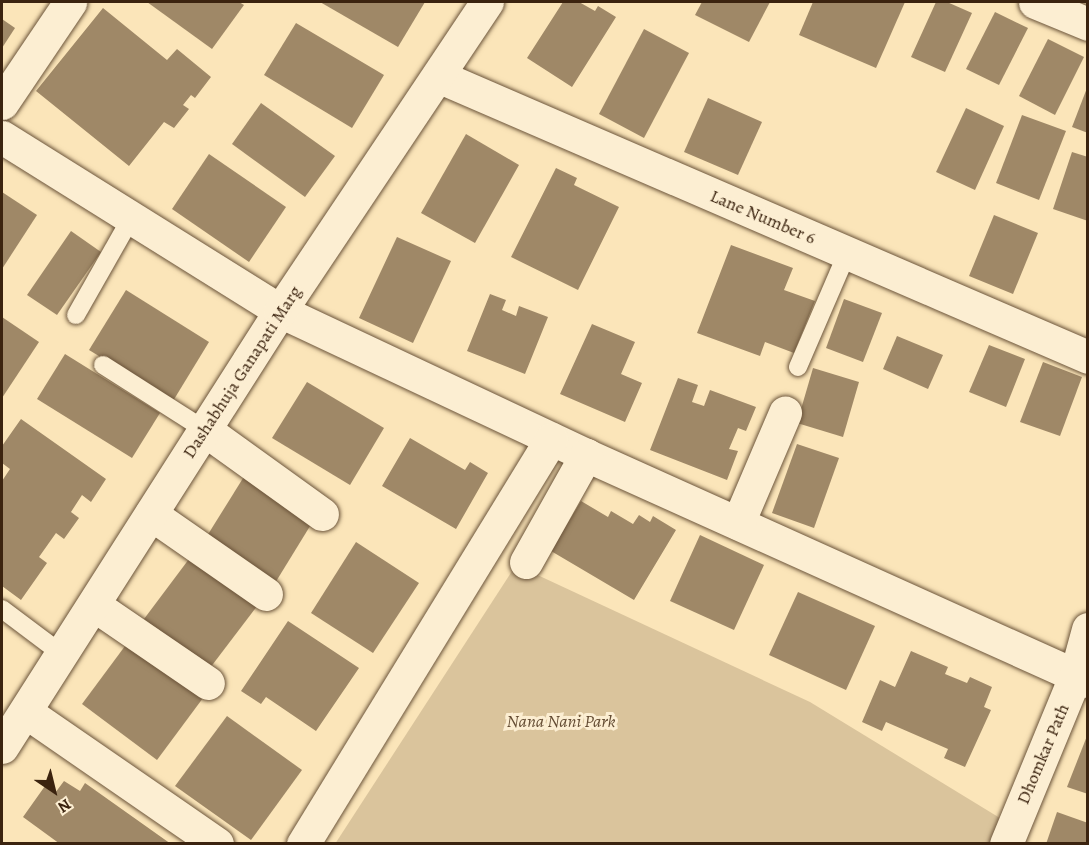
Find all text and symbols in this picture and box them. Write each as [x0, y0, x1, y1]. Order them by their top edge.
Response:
street label: Lane Number 6 [707, 185, 819, 249]
street label: Dashabhuja Ganapati Marg [178, 282, 306, 462]
street label: Dhomkar Path [1012, 700, 1074, 808]
park label: Nana Nani Park [507, 710, 615, 732]
north arrow [24, 761, 84, 821]
text: N [53, 793, 75, 818]

